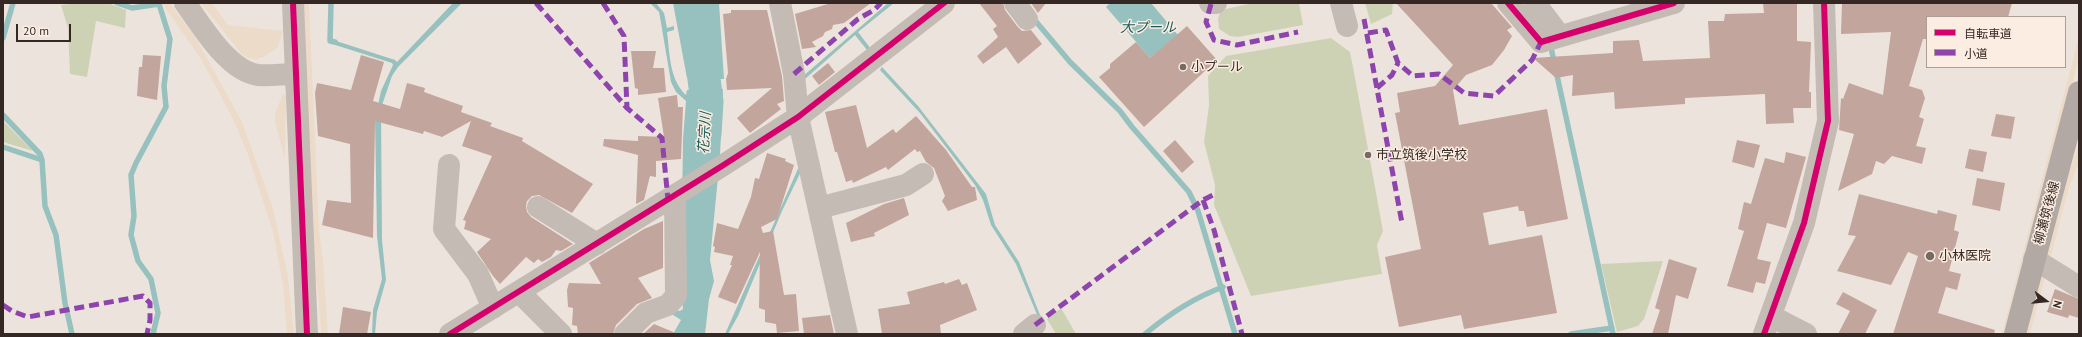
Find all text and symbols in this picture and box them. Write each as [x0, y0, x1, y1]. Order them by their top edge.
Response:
scale bar [18, 16, 73, 42]
legend [1926, 16, 2066, 68]
water label: 大プール [1120, 20, 1176, 36]
text: 20 m [23, 23, 49, 38]
text: 自転車道 [1964, 26, 2012, 41]
text: 小道 [1964, 46, 1988, 61]
place label: 小プール [1191, 59, 1243, 75]
marker: 小プール [1178, 62, 1188, 72]
water label: 花宗川 [696, 112, 714, 154]
place label: 市立筑後小学校 [1376, 147, 1467, 163]
marker: 市立筑後小学校 [1363, 150, 1373, 160]
street label: 柳瀬筑後線 [2031, 180, 2063, 246]
place label: 小林医院 [1939, 248, 1991, 264]
marker: 小林医院 [1924, 250, 1936, 262]
north arrow [2026, 281, 2066, 321]
text: N [2050, 299, 2065, 310]

